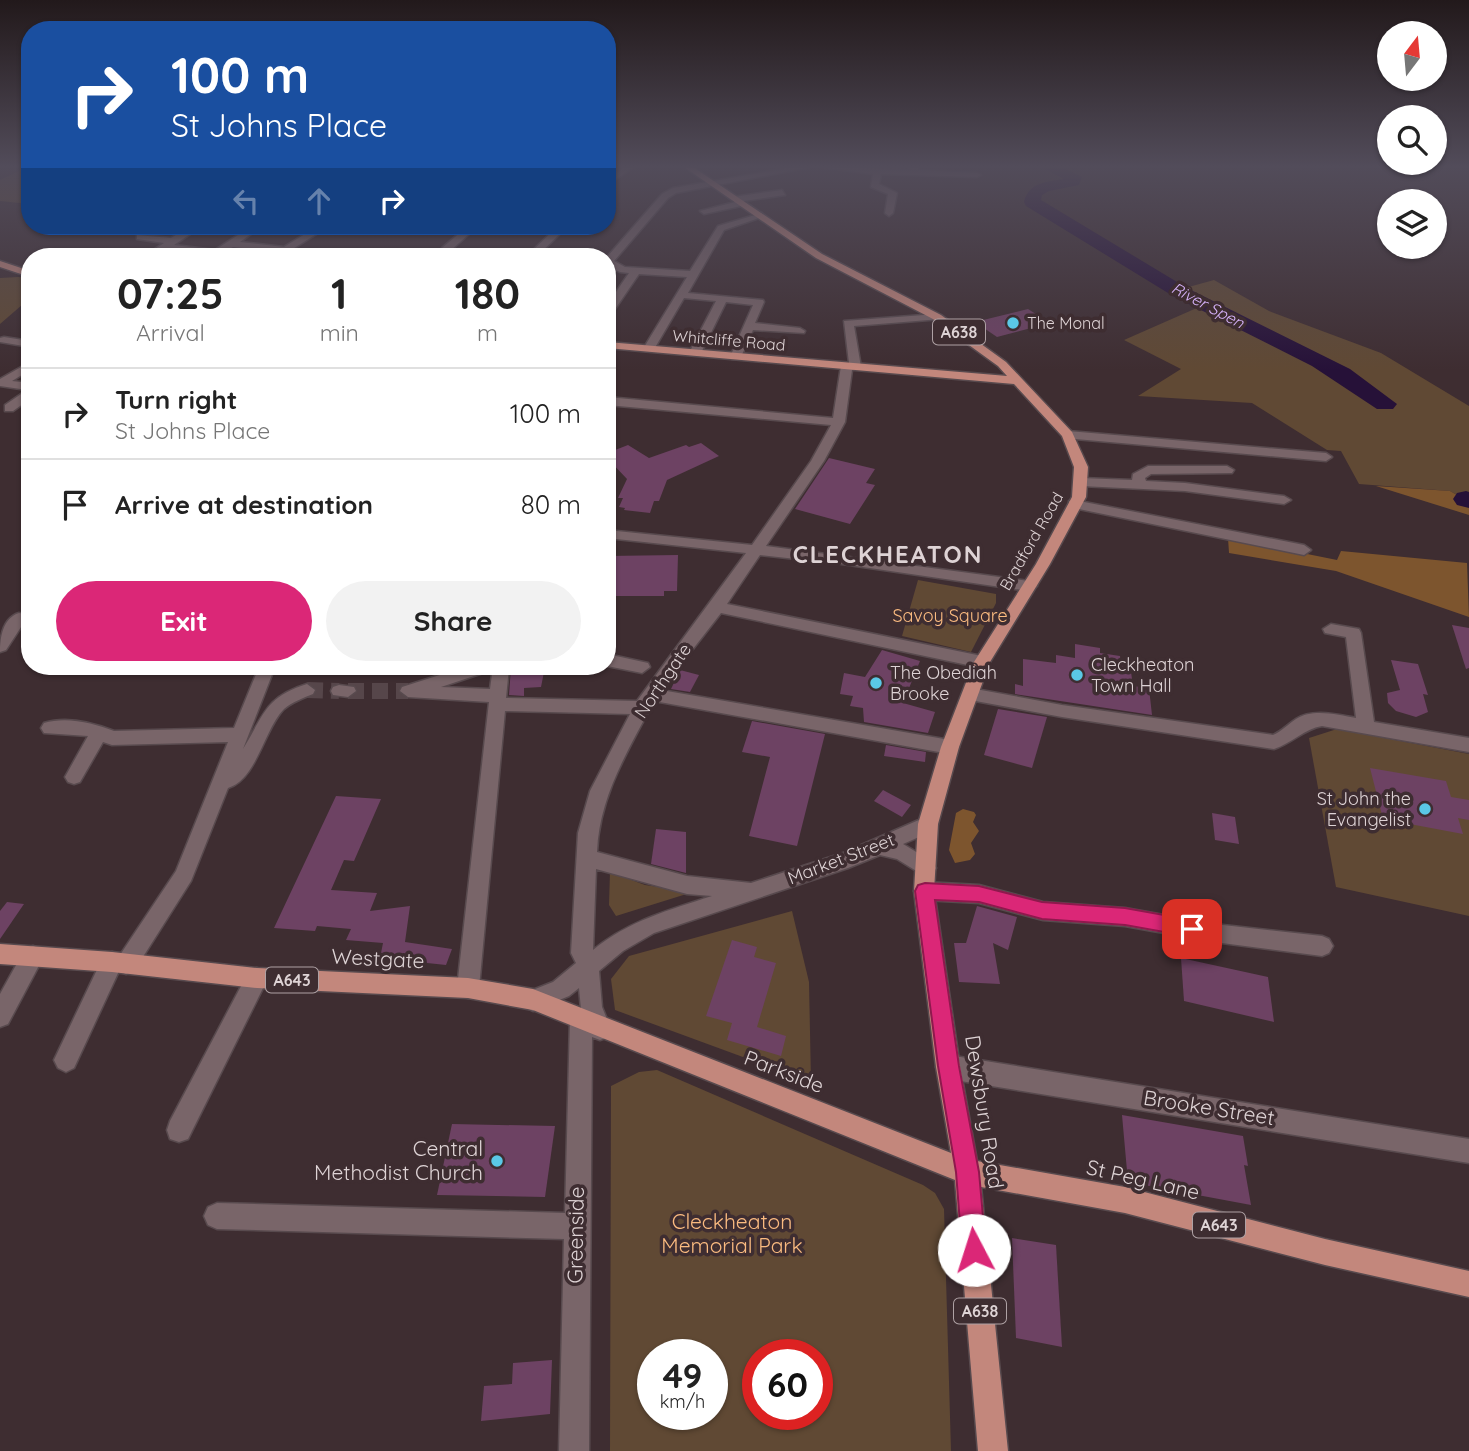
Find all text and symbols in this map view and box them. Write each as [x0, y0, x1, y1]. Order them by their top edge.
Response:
north arrow [1377, 21, 1447, 91]
map controls [1377, 21, 1447, 259]
text: 100 m [171, 44, 309, 105]
icon: right [56, 49, 147, 140]
text: St Johns Place [171, 105, 387, 145]
button: search [1377, 105, 1447, 175]
icon: left [227, 182, 265, 220]
icon: ahead [300, 182, 338, 220]
icon: right [373, 182, 411, 220]
button: layers [1377, 189, 1447, 259]
text: 07:25 [117, 267, 224, 320]
text: 1 [331, 267, 347, 320]
text: 180 [455, 267, 520, 320]
water label: River Spen [1168, 278, 1248, 333]
place label: The Monal [1027, 313, 1105, 333]
marker: The Monal [1005, 315, 1021, 331]
text: Arrival [136, 318, 205, 347]
text: min [320, 318, 359, 347]
text: m [477, 318, 498, 347]
road number: A638 [933, 320, 985, 344]
street label: Whitcliffe Road [672, 325, 786, 355]
text: Turn right [115, 383, 237, 416]
icon: right [56, 395, 94, 433]
text: 100 m [510, 397, 581, 430]
text: St Johns Place [115, 416, 270, 445]
icon: arrive [56, 486, 94, 524]
text: Arrive at destination [115, 488, 373, 521]
text: 80 m [521, 488, 581, 521]
street label: Bradford Road [995, 488, 1067, 594]
district label: CLECKHEATON [793, 539, 983, 569]
button: Exit [56, 581, 312, 661]
button: Share [326, 581, 581, 661]
park label: Savoy Square [892, 604, 1008, 627]
street label: Northgate [629, 639, 696, 723]
place label: Cleckheaton Town Hall [1091, 653, 1194, 697]
place label: The Obediah Brooke [890, 661, 997, 705]
marker: Cleckheaton Town Hall [1069, 667, 1085, 683]
marker: The Obediah Brooke [868, 675, 884, 691]
place label: St John the Evangelist [1317, 787, 1411, 831]
marker: St John the Evangelist [1417, 801, 1433, 817]
street label: Market Street [784, 828, 897, 889]
pin [1162, 899, 1222, 959]
icon: arrive [1173, 910, 1211, 948]
street label: Westgate [331, 943, 425, 973]
road number: A643 [266, 968, 318, 992]
street label: Dewsbury Road [960, 1033, 1010, 1191]
street label: Parkside [741, 1044, 828, 1098]
street label: Brooke Street [1142, 1084, 1277, 1130]
place label: Central Methodist Church [314, 1135, 483, 1185]
marker: Central Methodist Church [489, 1153, 505, 1169]
street label: St Peg Lane [1084, 1153, 1202, 1205]
street label: Greenside [561, 1186, 589, 1284]
park label: Cleckheaton Memorial Park [661, 1208, 803, 1258]
road number: A643 [1193, 1212, 1245, 1238]
position arrow [937, 1213, 1011, 1287]
road number: A638 [954, 1298, 1006, 1324]
speed limit sign: 60 [742, 1339, 833, 1430]
text: 49 [663, 1353, 702, 1397]
text: km/h [660, 1390, 705, 1413]

